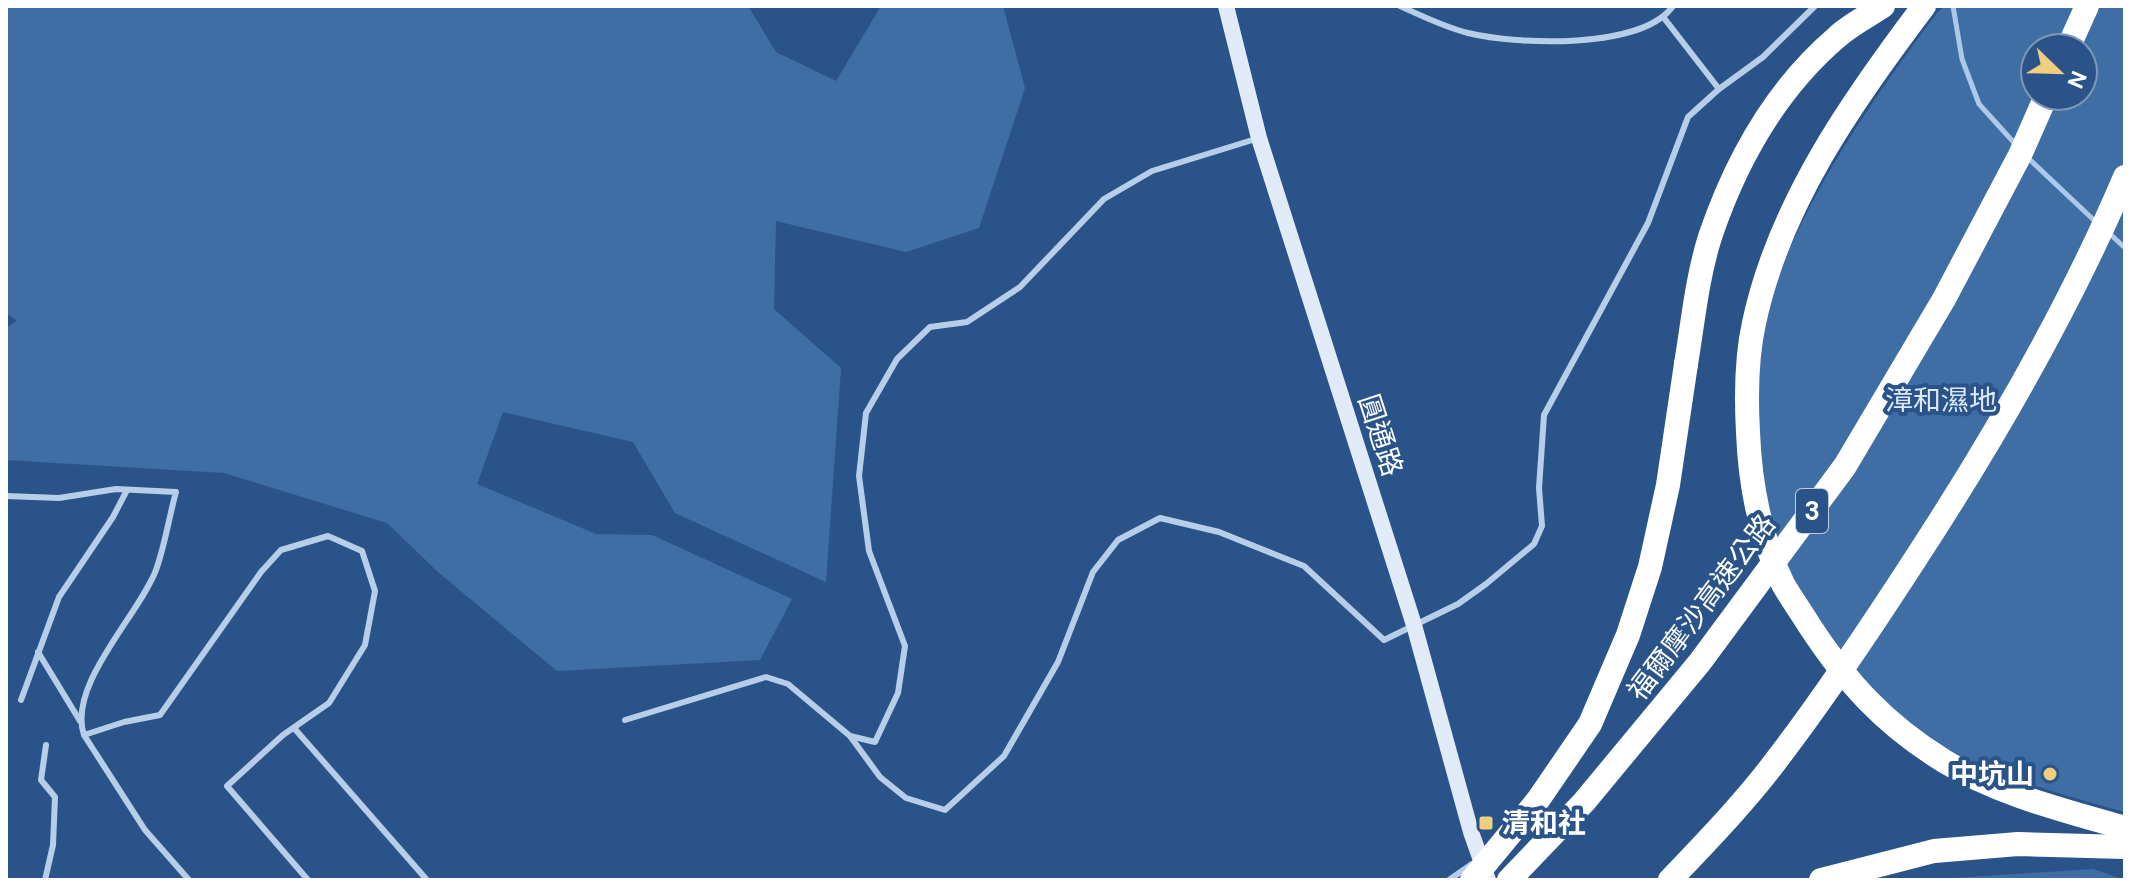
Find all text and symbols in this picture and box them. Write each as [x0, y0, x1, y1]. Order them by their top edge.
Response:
north arrow [2019, 32, 2099, 112]
text: N [2060, 67, 2093, 93]
park label: 漳和濕地 [1885, 382, 1997, 419]
street label: 圓通路 [1350, 389, 1411, 481]
road number: 3 [1796, 489, 1828, 533]
street label: 福爾摩沙高速公路 [1619, 507, 1784, 708]
place label: 中坑山 [1950, 756, 2034, 793]
marker: 中坑山 [2041, 765, 2059, 783]
place label: 清和社 [1502, 805, 1586, 842]
marker: 清和社 [1477, 814, 1495, 832]

